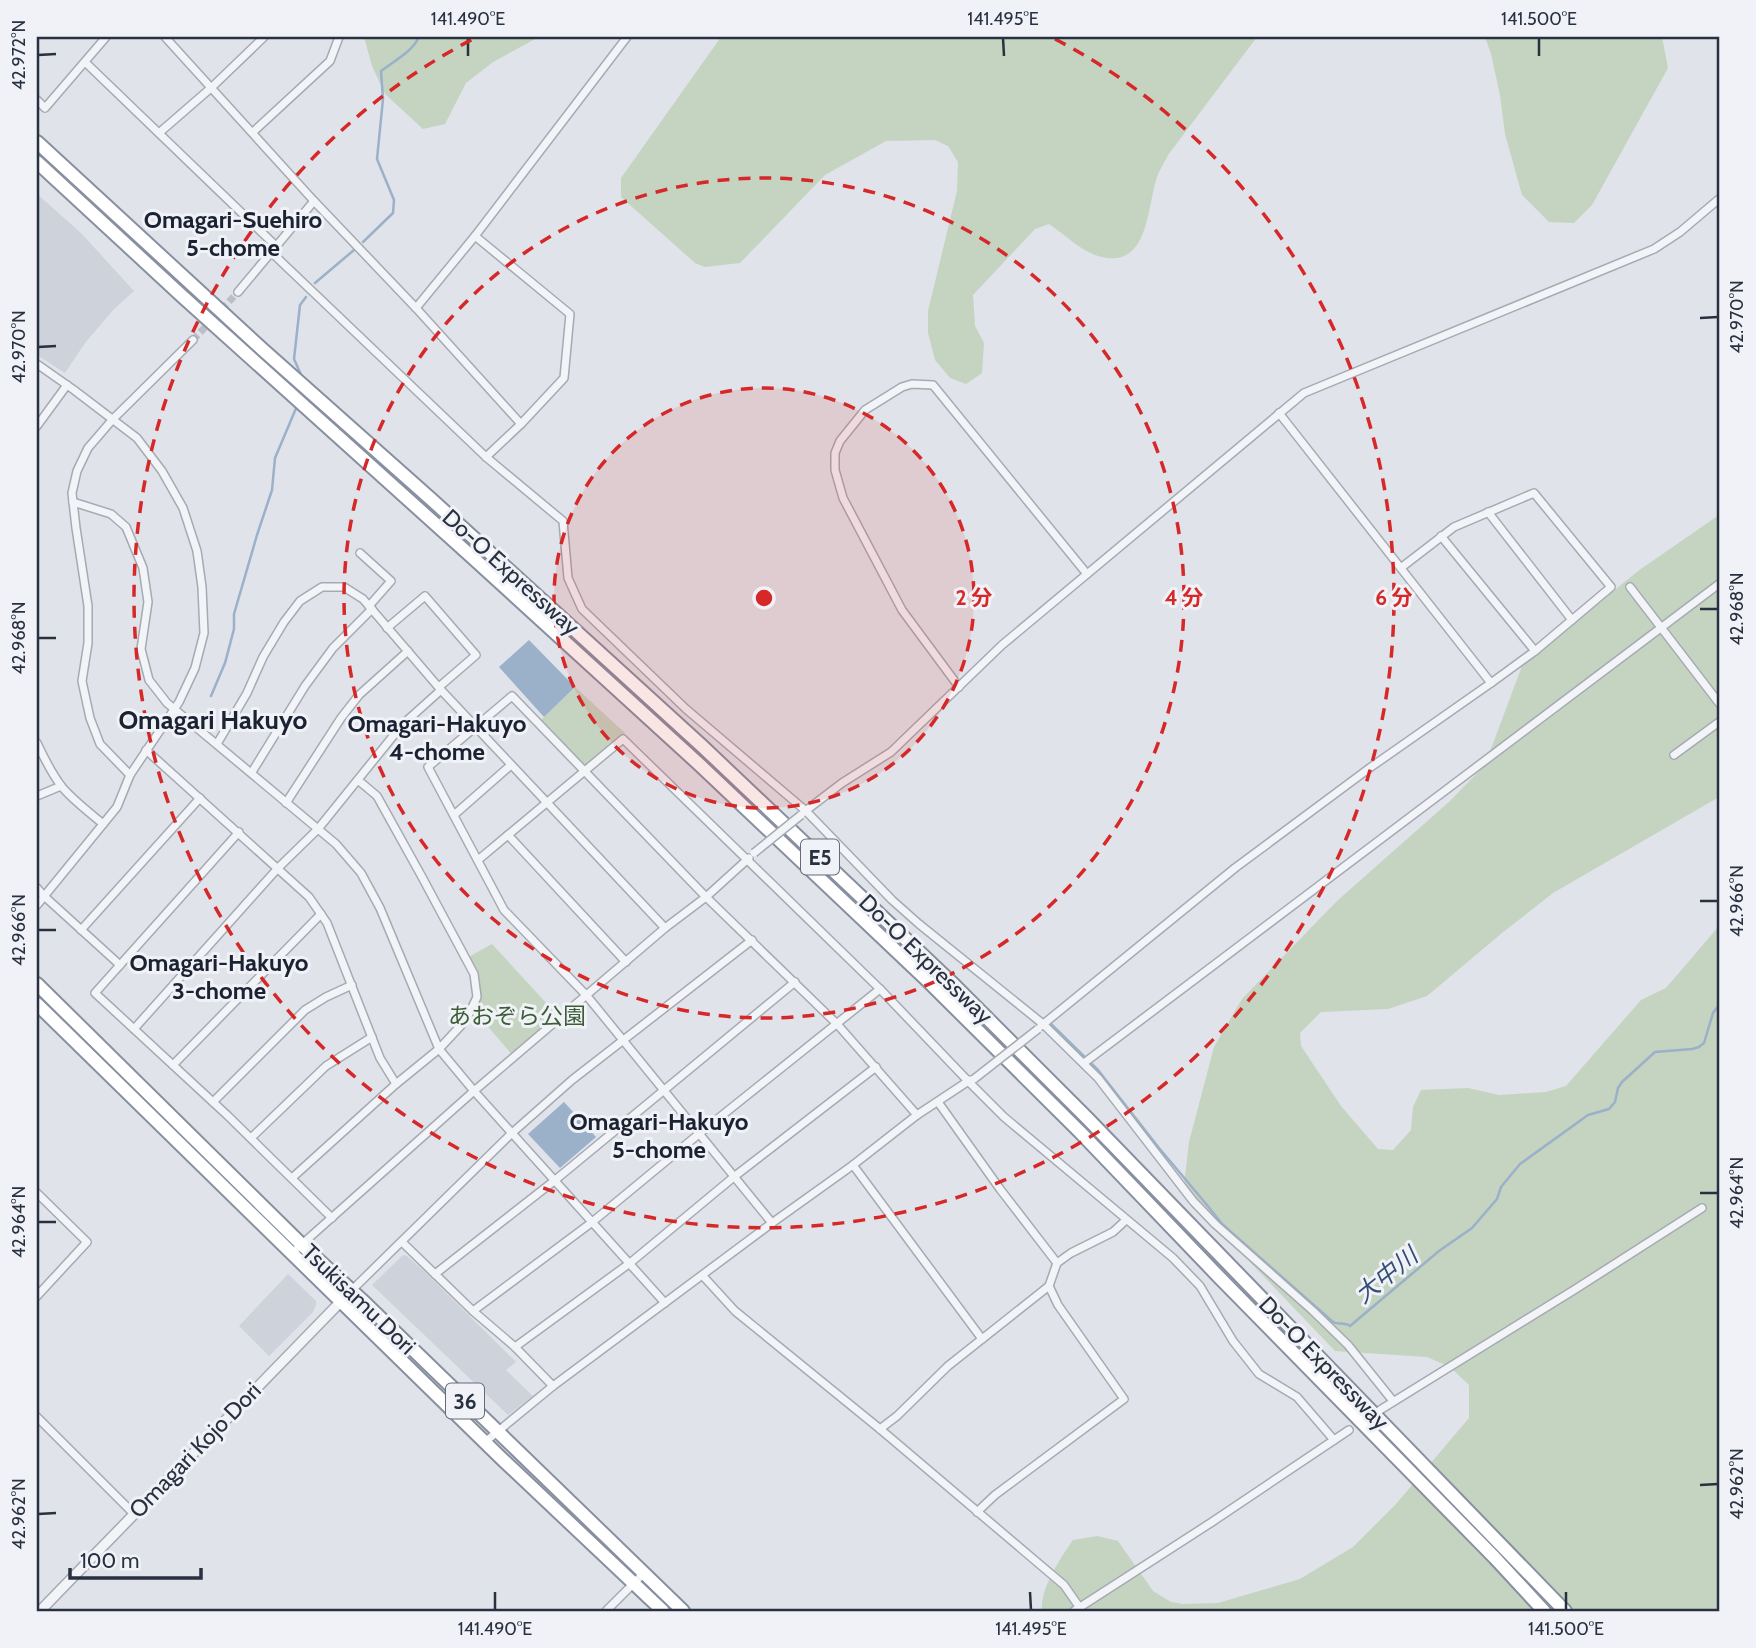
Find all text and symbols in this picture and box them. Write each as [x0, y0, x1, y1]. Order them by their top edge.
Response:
text: 141.490°E [431, 8, 505, 30]
text: 141.495°E [967, 8, 1039, 30]
text: 141.500°E [1501, 8, 1577, 30]
text: 42.972°N [8, 20, 30, 90]
district label: Omagari-Suehiro 5-chome [144, 205, 322, 262]
text: 42.970°N [1726, 280, 1748, 354]
text: 42.970°N [8, 310, 30, 384]
street label: Do-O Expressway [437, 503, 586, 641]
text: 42.968°N [1726, 573, 1748, 645]
text: 2 分 [956, 585, 992, 610]
text: 4 分 [1165, 585, 1203, 610]
text: 6 分 [1375, 585, 1413, 610]
centre of rings [752, 586, 776, 610]
text: 42.968°N [8, 602, 30, 674]
district label: Omagari Hakuyo [119, 704, 308, 736]
district label: Omagari-Hakuyo 4-chome [348, 709, 527, 766]
road number: E5 [801, 840, 839, 874]
text: 42.966°N [1726, 865, 1748, 937]
street label: Do-O Expressway [853, 888, 999, 1030]
text: 42.966°N [8, 894, 30, 966]
district label: Omagari-Hakuyo 3-chome [130, 948, 309, 1005]
park label: あおぞら公園 [448, 1002, 586, 1030]
district label: Omagari-Hakuyo 5-chome [570, 1107, 749, 1164]
text: 42.964°N [1726, 1157, 1748, 1229]
text: 42.964°N [8, 1186, 30, 1258]
street label: Tsukisamu Dori [296, 1238, 422, 1360]
water label: 大中川 [1349, 1239, 1425, 1309]
street label: Do-O Expressway [1253, 1290, 1395, 1436]
street label: Omagari Kojo Dori [123, 1376, 267, 1524]
road number: 36 [446, 1384, 484, 1418]
text: 42.962°N [1726, 1448, 1748, 1520]
text: 42.962°N [8, 1478, 30, 1550]
scale bar [70, 1536, 201, 1580]
text: 100 m [80, 1548, 139, 1573]
text: 141.490°E [458, 1618, 532, 1640]
text: 141.495°E [995, 1618, 1067, 1640]
text: 141.500°E [1528, 1618, 1604, 1640]

